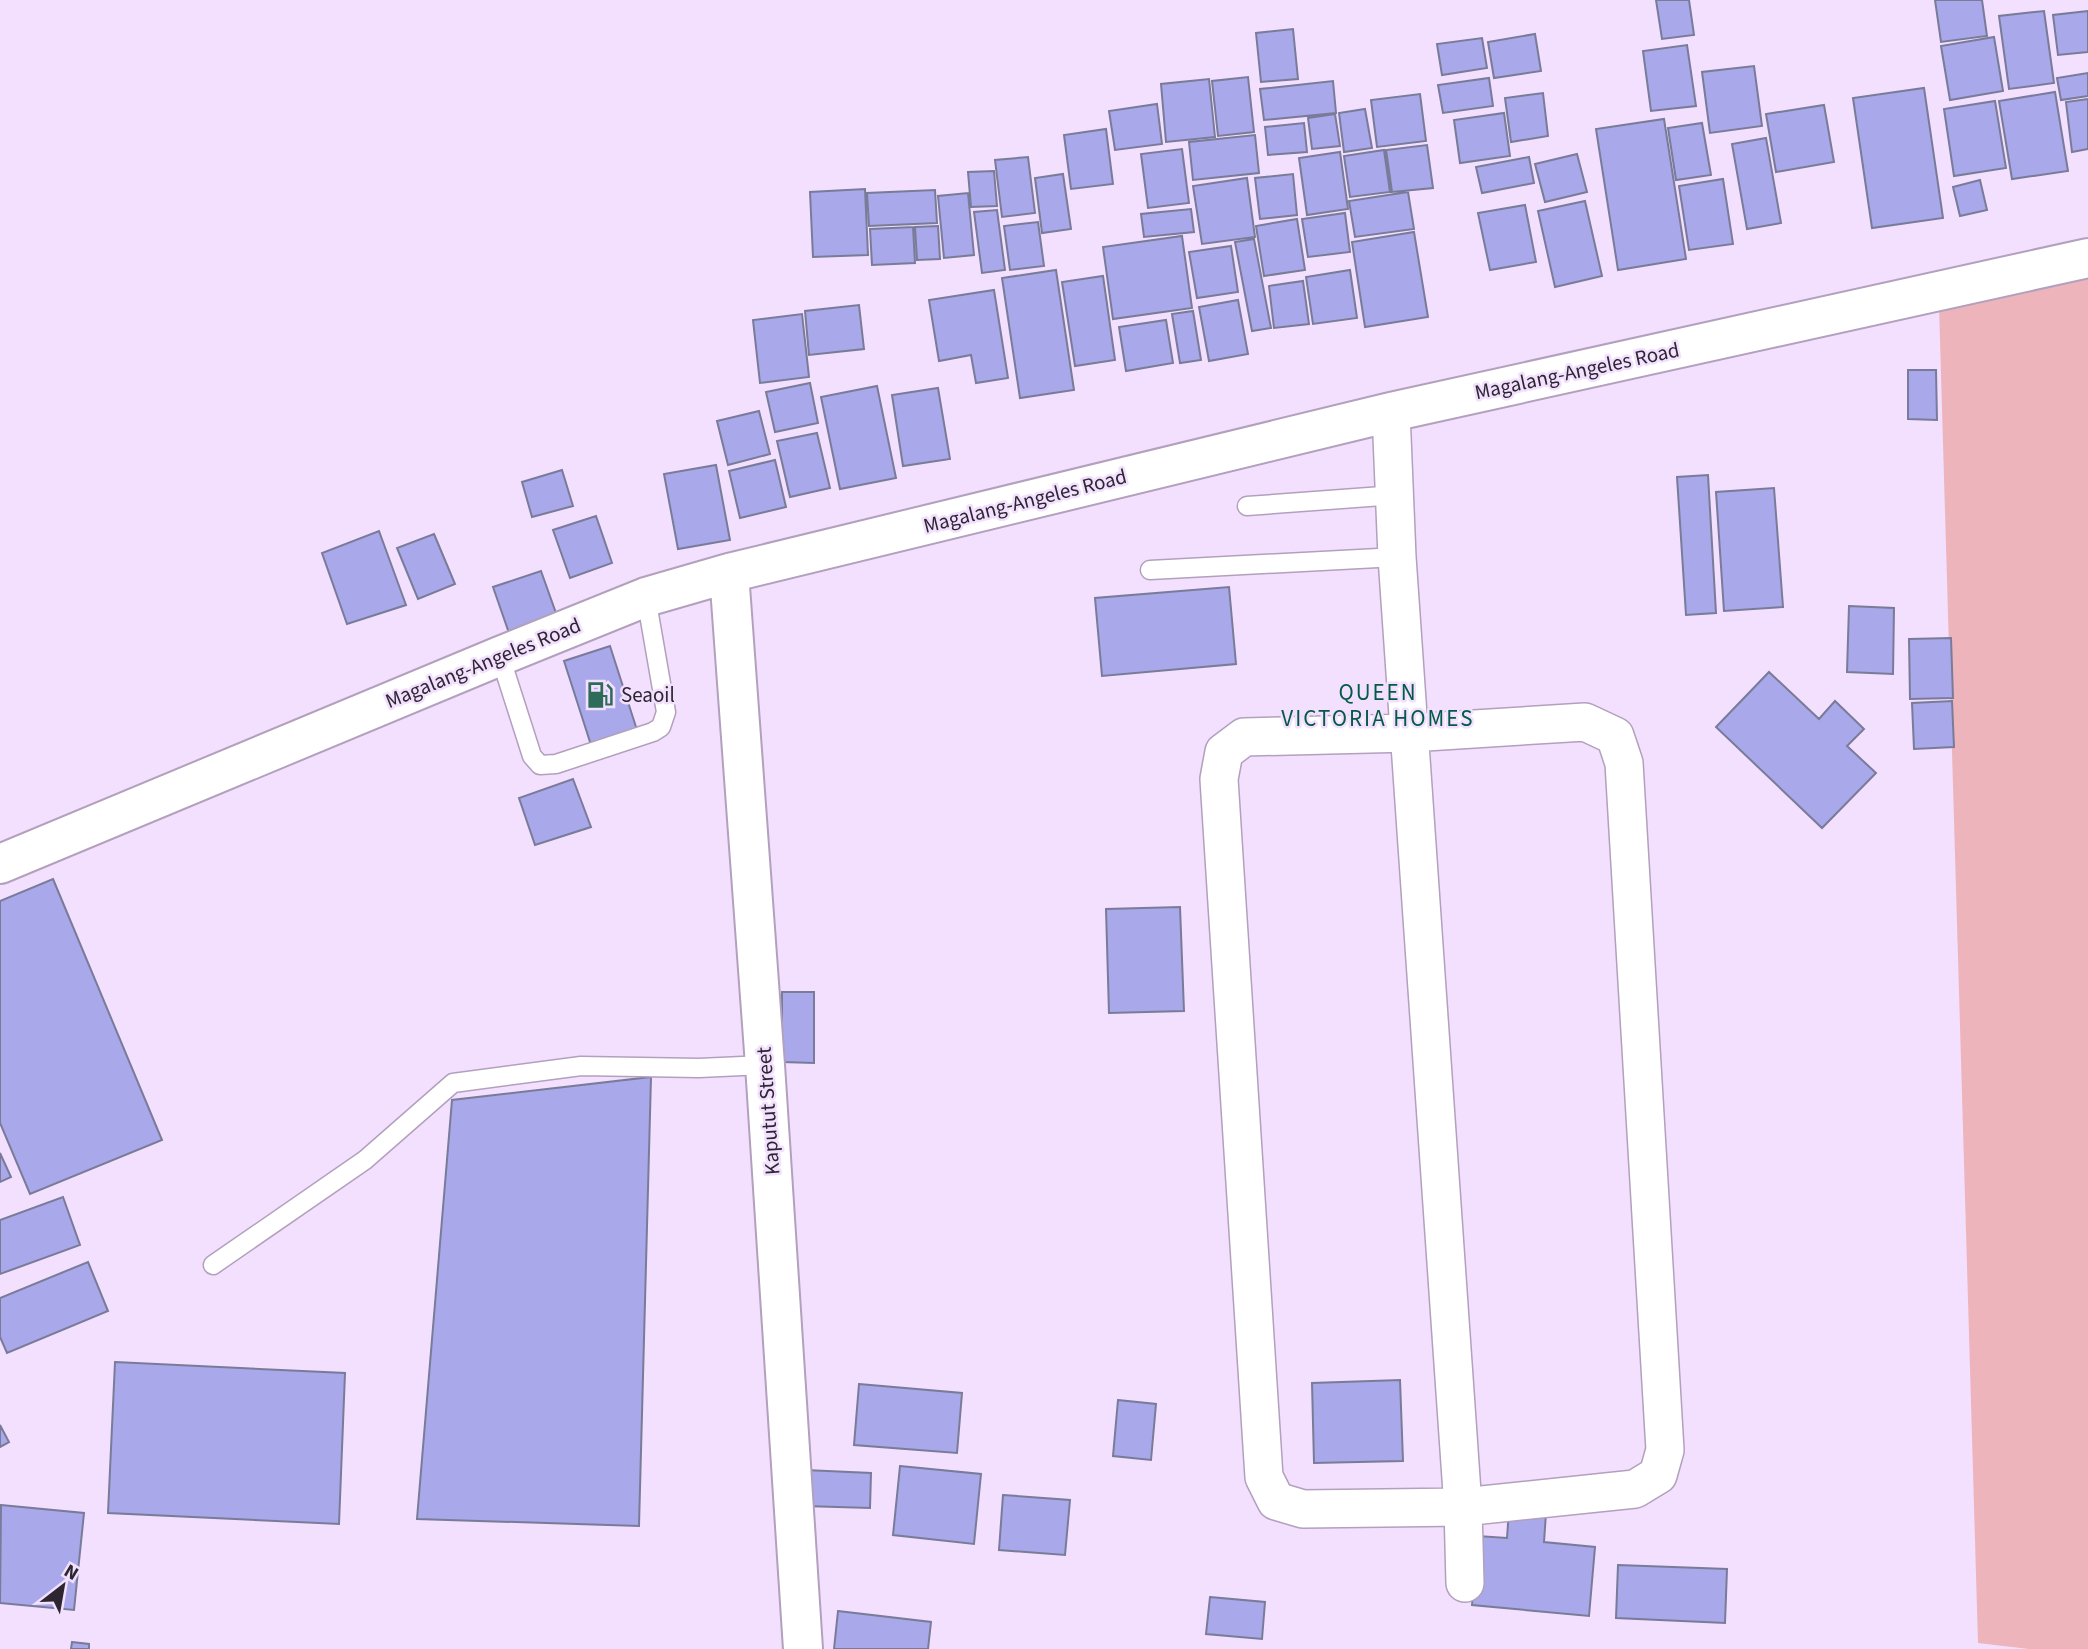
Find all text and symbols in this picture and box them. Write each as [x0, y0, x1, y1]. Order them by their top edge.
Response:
street label: Magalang-Angeles Road [1472, 335, 1682, 407]
street label: Magalang-Angeles Road [920, 461, 1130, 541]
street label: Magalang-Angeles Road [381, 610, 585, 716]
district label: QUEEN VICTORIA HOMES [1281, 676, 1475, 735]
fuel station icon: Seaoil [585, 680, 615, 710]
place label: Seaoil [621, 680, 675, 710]
street label: Kaputut Street [749, 1046, 787, 1176]
north arrow [28, 1551, 98, 1621]
text: N [59, 1558, 83, 1588]

